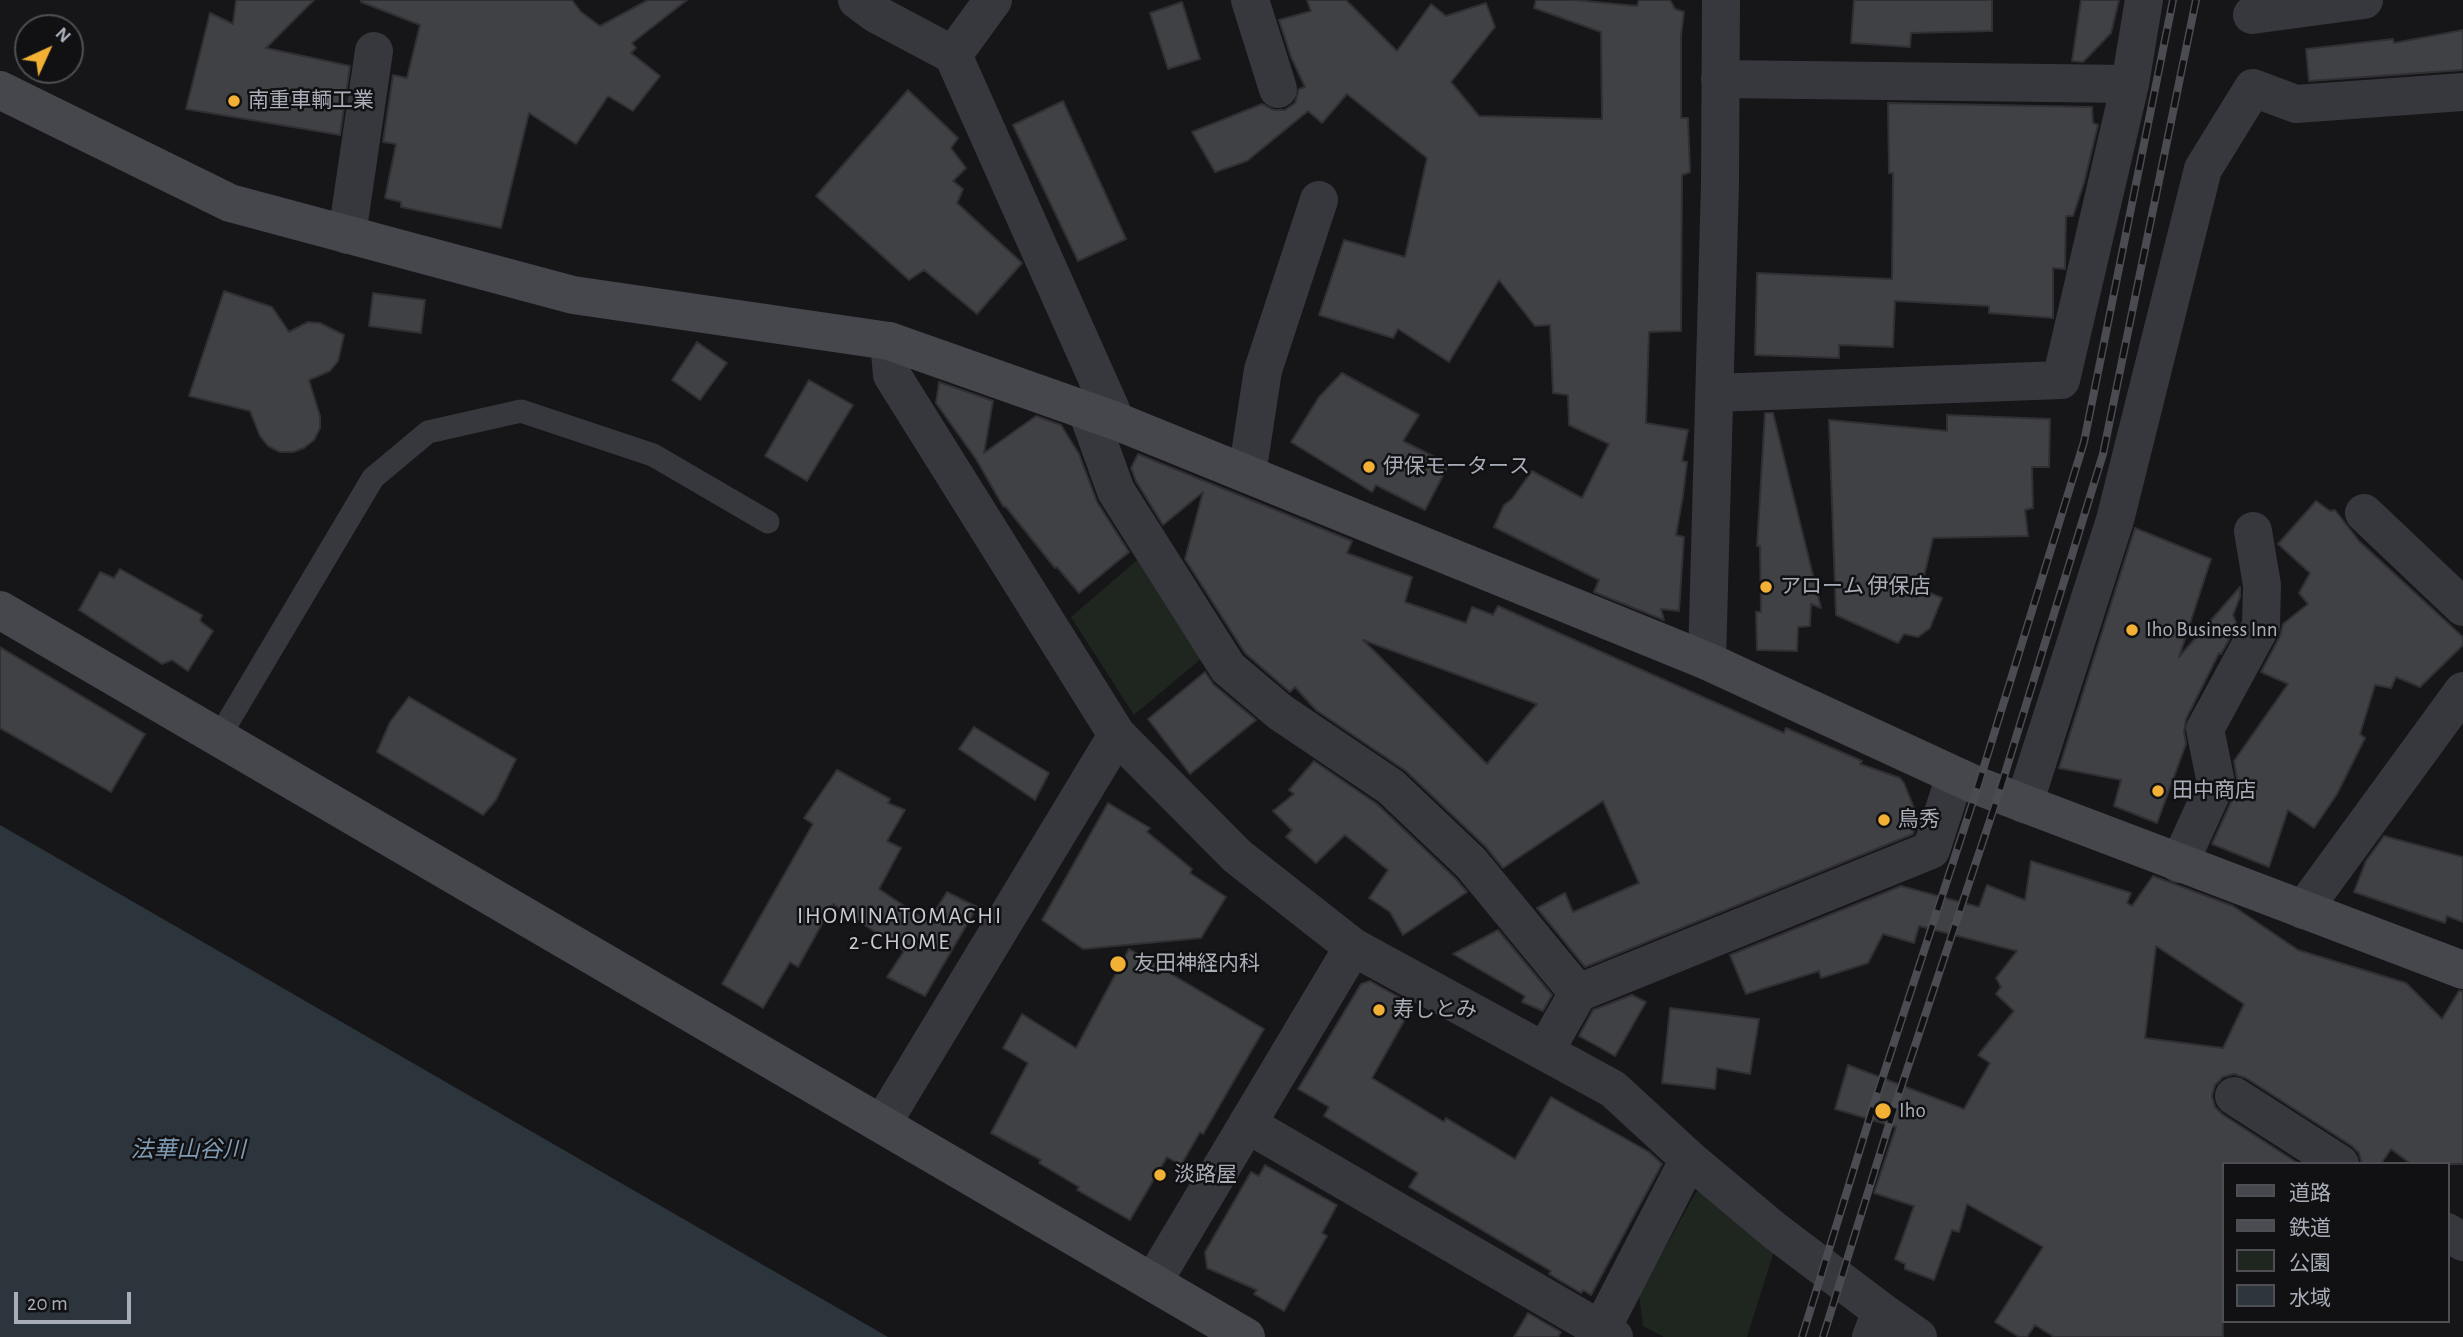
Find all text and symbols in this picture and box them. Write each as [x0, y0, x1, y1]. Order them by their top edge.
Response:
north arrow [14, 14, 84, 84]
text: N [51, 24, 74, 47]
place label: 南重車輌工業 [248, 88, 374, 114]
marker: 南重車輌工業 [226, 93, 242, 109]
place label: 伊保モータース [1383, 454, 1530, 480]
marker: 伊保モータース [1361, 459, 1377, 475]
place label: アローム 伊保店 [1780, 574, 1930, 600]
marker: アローム 伊保店 [1758, 579, 1774, 595]
place label: Iho Business Inn [2146, 617, 2278, 643]
marker: Iho Business Inn [2124, 622, 2140, 638]
place label: 田中商店 [2172, 778, 2256, 804]
marker: 田中商店 [2150, 783, 2166, 799]
place label: 鳥秀 [1898, 807, 1940, 833]
marker: 鳥秀 [1876, 812, 1892, 828]
district label: IHOMINATOMACHI 2-CHOME [799, 902, 1001, 956]
place label: 友田神経内科 [1134, 951, 1260, 977]
marker: 友田神経内科 [1108, 954, 1128, 974]
place label: 寿しとみ [1393, 997, 1477, 1023]
marker: 寿しとみ [1371, 1002, 1387, 1018]
place label: Iho [1899, 1098, 1926, 1124]
marker: Iho [1873, 1101, 1893, 1121]
water label: 法華山谷川 [131, 1136, 245, 1164]
place label: 淡路屋 [1174, 1162, 1237, 1188]
legend [2222, 1162, 2449, 1323]
marker: 淡路屋 [1152, 1167, 1168, 1183]
text: 道路 [2289, 1183, 2331, 1204]
text: 鉄道 [2289, 1218, 2331, 1239]
text: 公園 [2289, 1253, 2331, 1274]
scale bar [18, 1278, 135, 1322]
text: 水域 [2289, 1288, 2331, 1309]
text: 20 m [27, 1293, 68, 1314]

